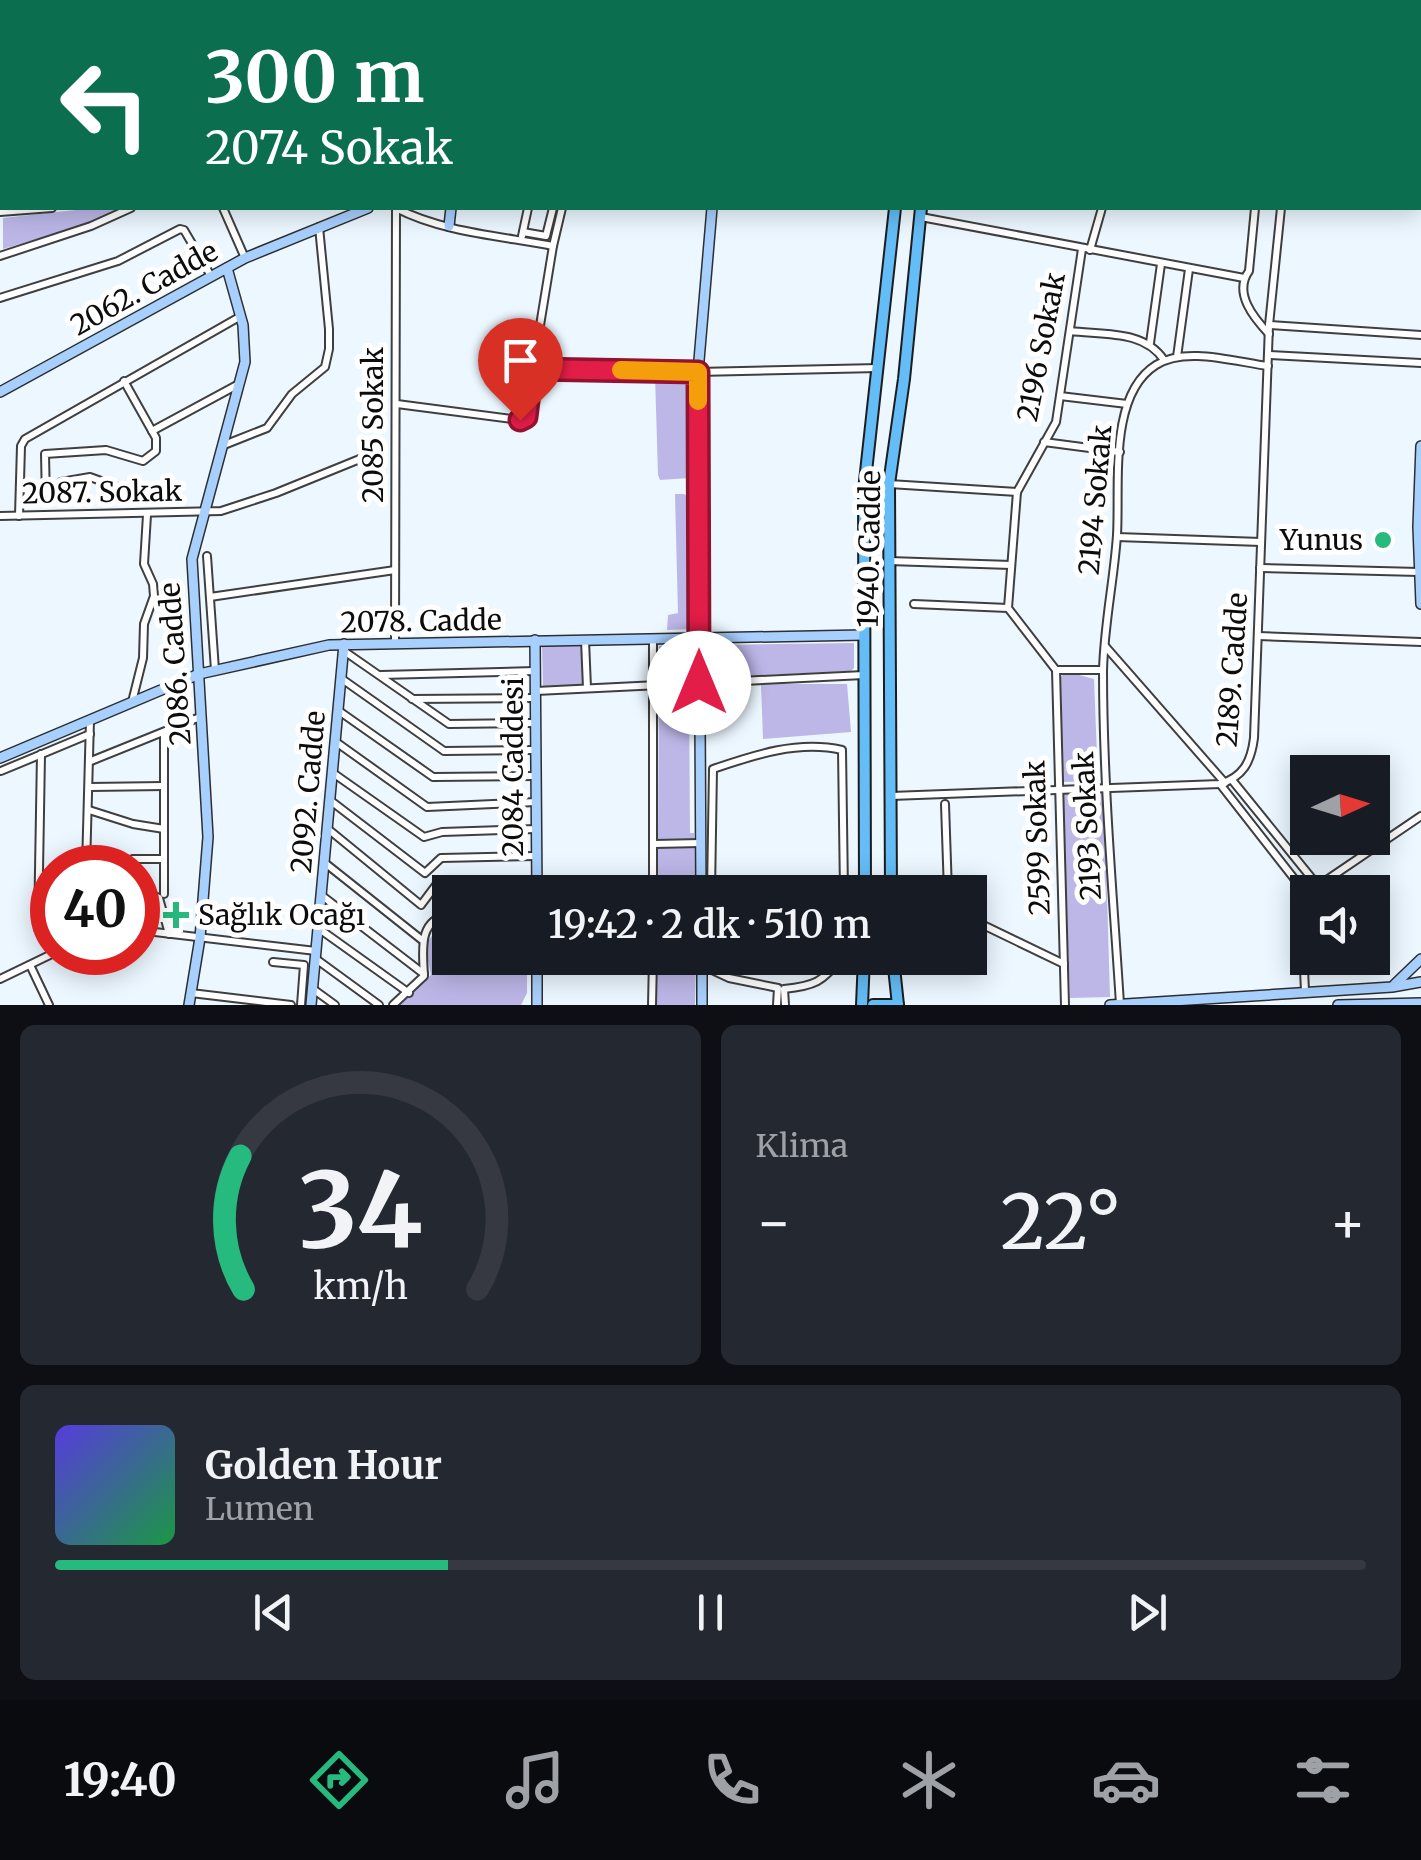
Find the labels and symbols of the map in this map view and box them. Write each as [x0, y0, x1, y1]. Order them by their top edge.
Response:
street label: 2062. Cadde [64, 233, 224, 343]
street label: 2196 Sokak [1009, 269, 1073, 424]
pin [478, 318, 563, 421]
street label: 2085 Sokak [355, 347, 391, 503]
street label: 2194 Sokak [1071, 423, 1120, 577]
street label: 1940. Cadde [850, 470, 888, 628]
street label: 2087. Sokak [22, 473, 183, 511]
place label: Yunus [1279, 522, 1363, 558]
marker: Yunus [1372, 529, 1394, 551]
street label: 2086. Cadde [151, 581, 199, 747]
street label: 2189. Cadde [1209, 592, 1255, 748]
street label: 2078. Cadde [340, 602, 502, 640]
position arrow [647, 631, 751, 735]
street label: 2084 Caddesi [495, 677, 531, 857]
street label: 2092. Cadde [283, 709, 333, 875]
street label: 2193 Sokak [1065, 750, 1109, 901]
north arrow [1290, 755, 1390, 855]
street label: 2599 Sokak [1016, 760, 1058, 916]
speed limit sign: 40 [30, 845, 160, 975]
place label: Sağlık Ocağı [198, 897, 365, 933]
marker: Sağlık Ocağı [163, 902, 189, 928]

